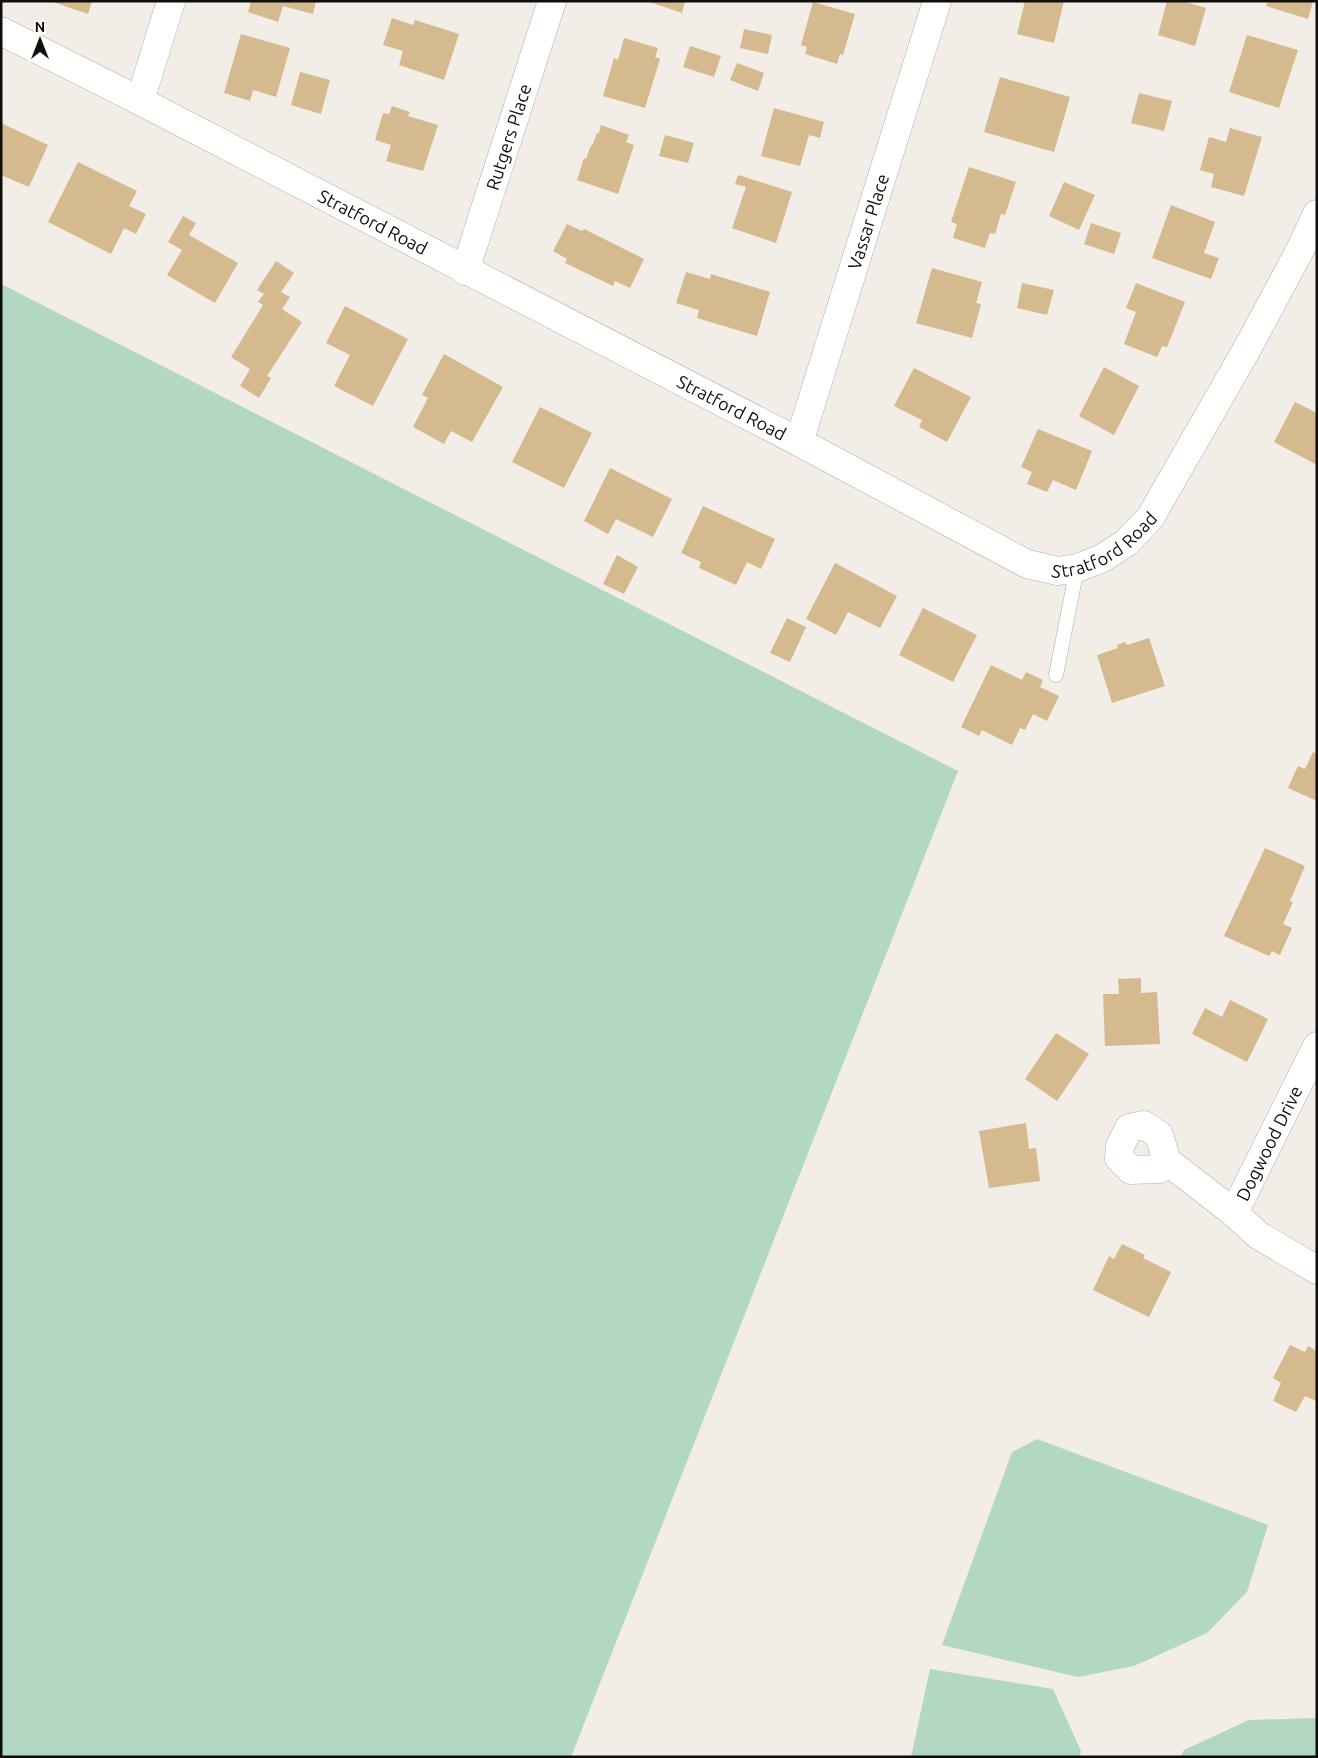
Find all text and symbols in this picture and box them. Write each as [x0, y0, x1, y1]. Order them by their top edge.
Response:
north arrow [15, 15, 65, 65]
text: N [35, 19, 45, 35]
street label: Rutgers Place [482, 81, 535, 193]
street label: Vassar Place [844, 171, 892, 272]
street label: Stratford Road [315, 185, 431, 258]
street label: Stratford Road [674, 371, 790, 444]
street label: Stratford Road [1050, 508, 1161, 582]
street label: Dogwood Drive [1232, 1082, 1306, 1204]

